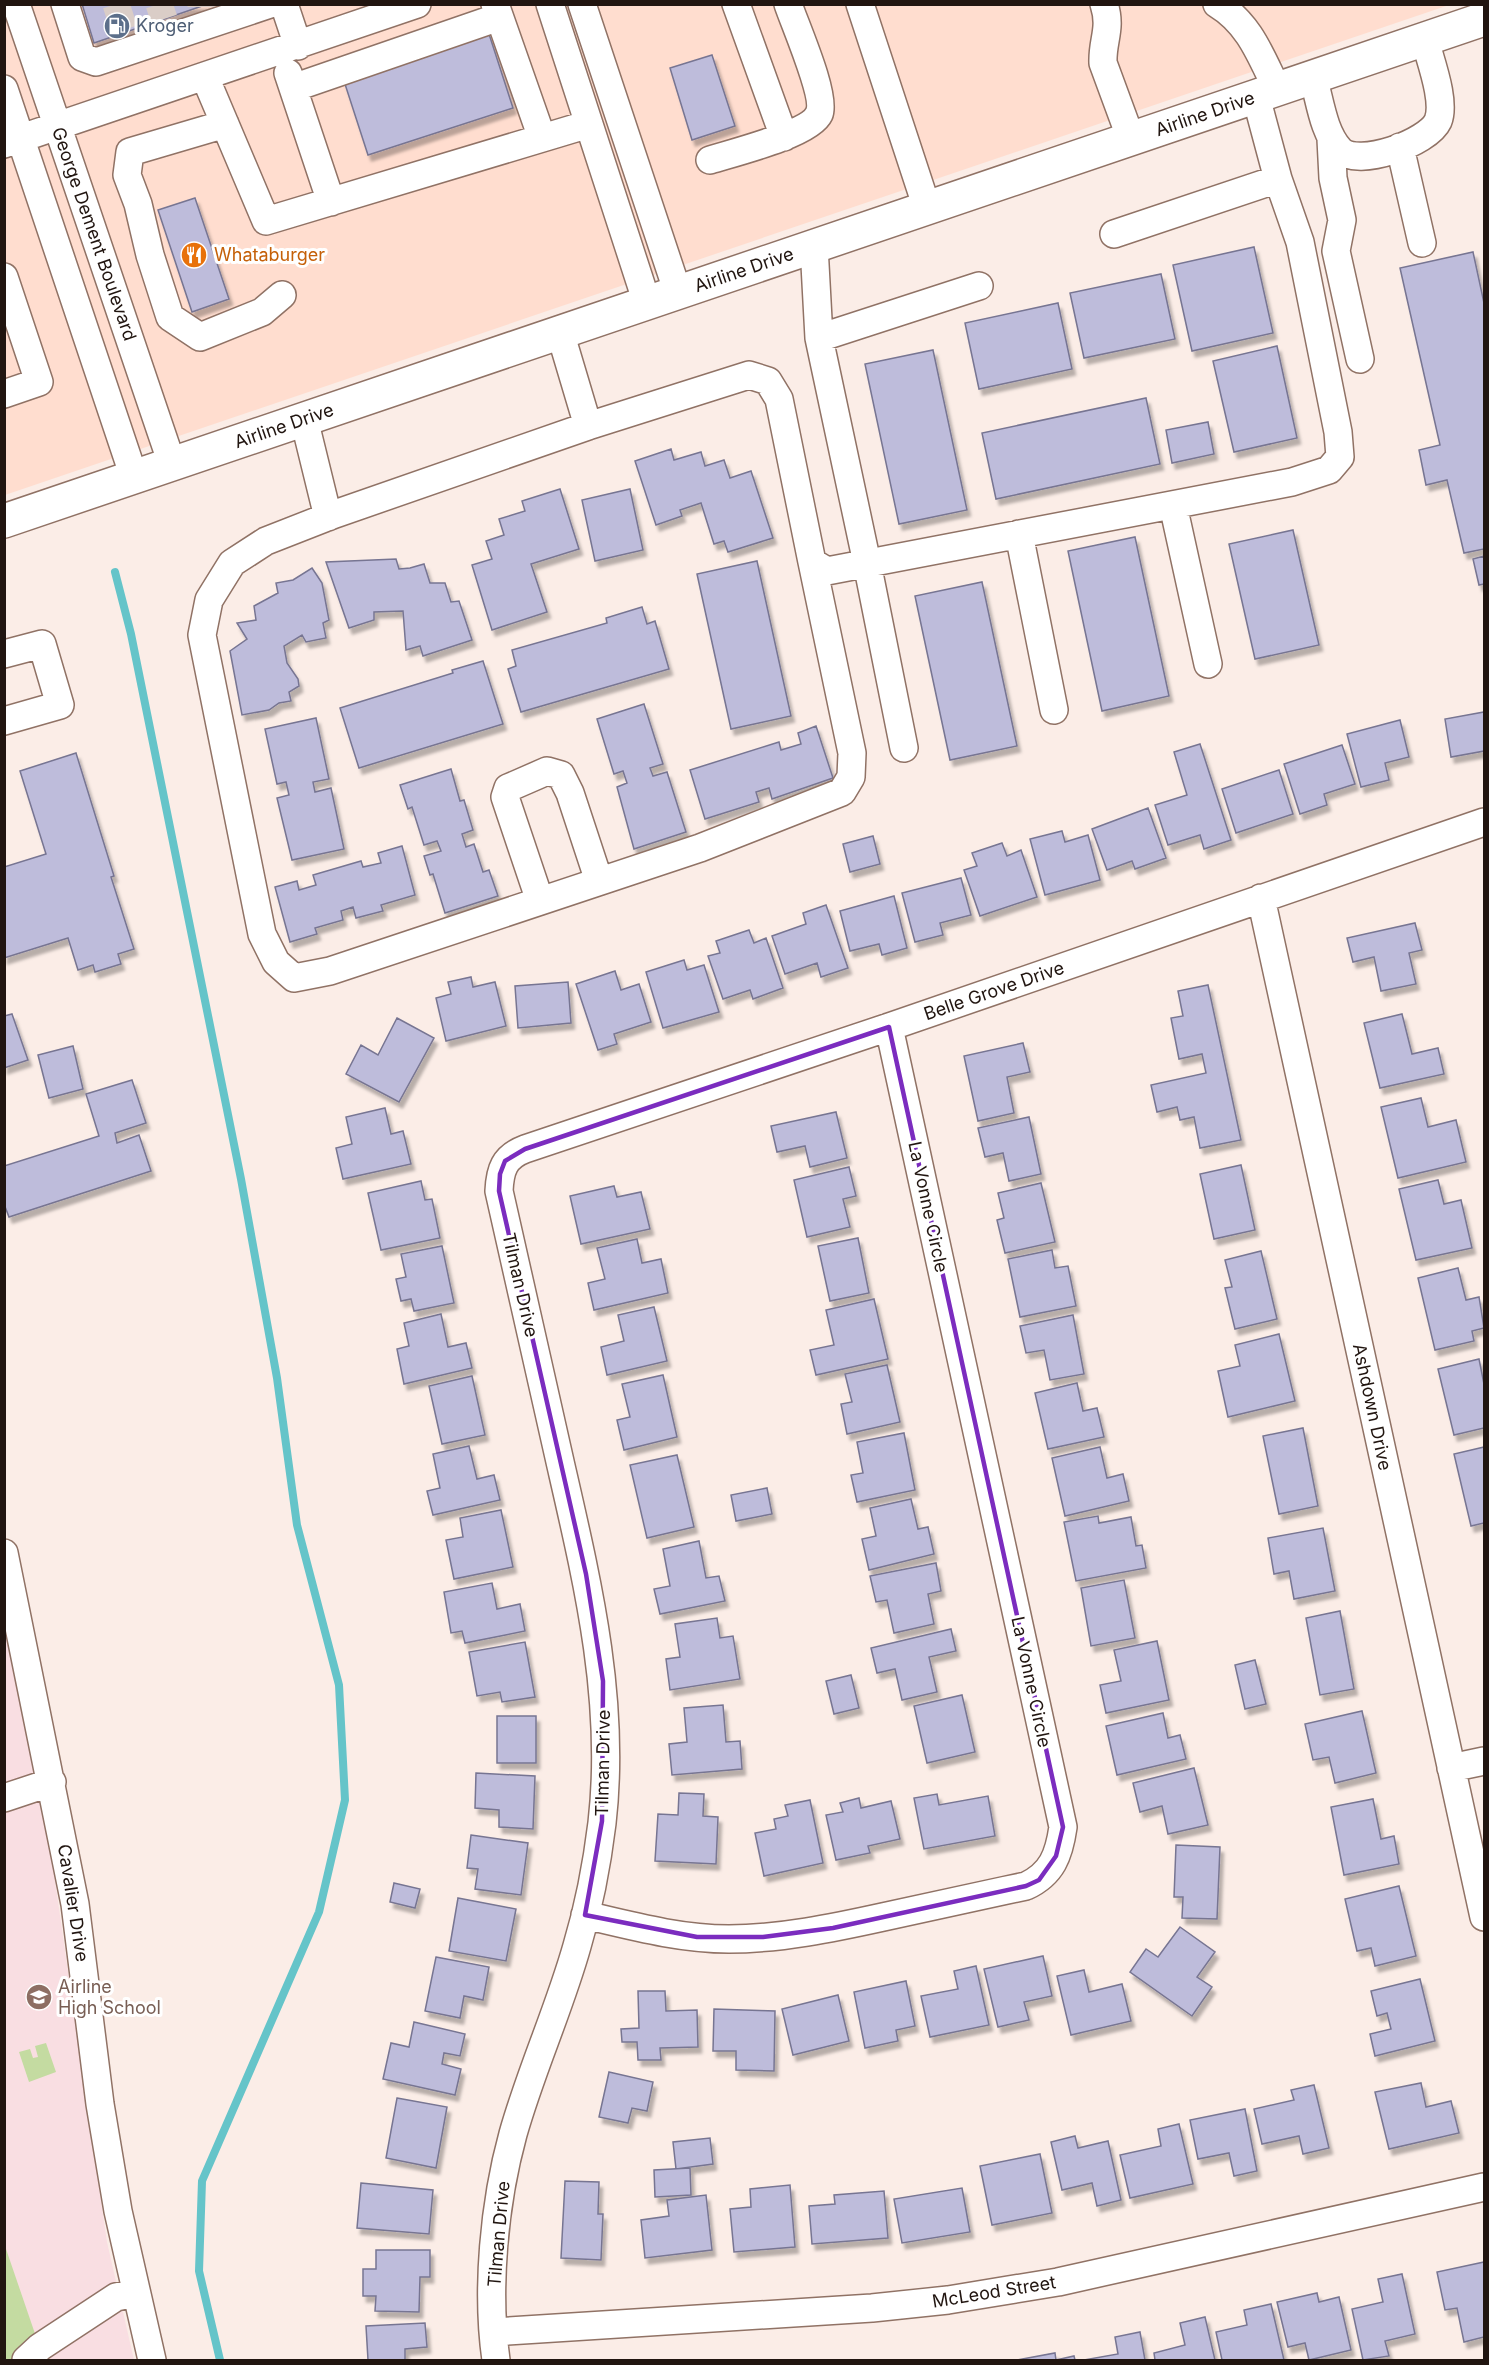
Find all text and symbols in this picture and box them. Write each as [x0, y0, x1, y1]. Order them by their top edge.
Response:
fuel station icon: Kroger [102, 11, 132, 41]
place label: Kroger [136, 15, 194, 36]
street label: Airline Drive [1152, 87, 1257, 140]
street label: George Dement Boulevard [48, 124, 141, 343]
restaurant icon: Whataburger [179, 240, 209, 270]
street label: Airline Drive [691, 243, 796, 296]
place label: Whataburger [214, 244, 325, 265]
street label: Airline Drive [231, 399, 336, 452]
street label: Belle Grove Drive [921, 957, 1067, 1024]
street label: La Vonne Circle [904, 1139, 953, 1274]
street label: Tilman Drive [498, 1231, 543, 1339]
street label: Ashdown Drive [1349, 1342, 1396, 1472]
street label: La Vonne Circle [1007, 1614, 1056, 1749]
street label: Tilman Drive [591, 1710, 614, 1816]
street label: Cavalier Drive [54, 1843, 93, 1963]
place label: Airline High School [58, 1976, 161, 2018]
school or university icon: Airline High School [24, 1982, 54, 2012]
street label: Tilman Drive [483, 2180, 514, 2288]
street label: McLeod Street [931, 2271, 1057, 2312]

